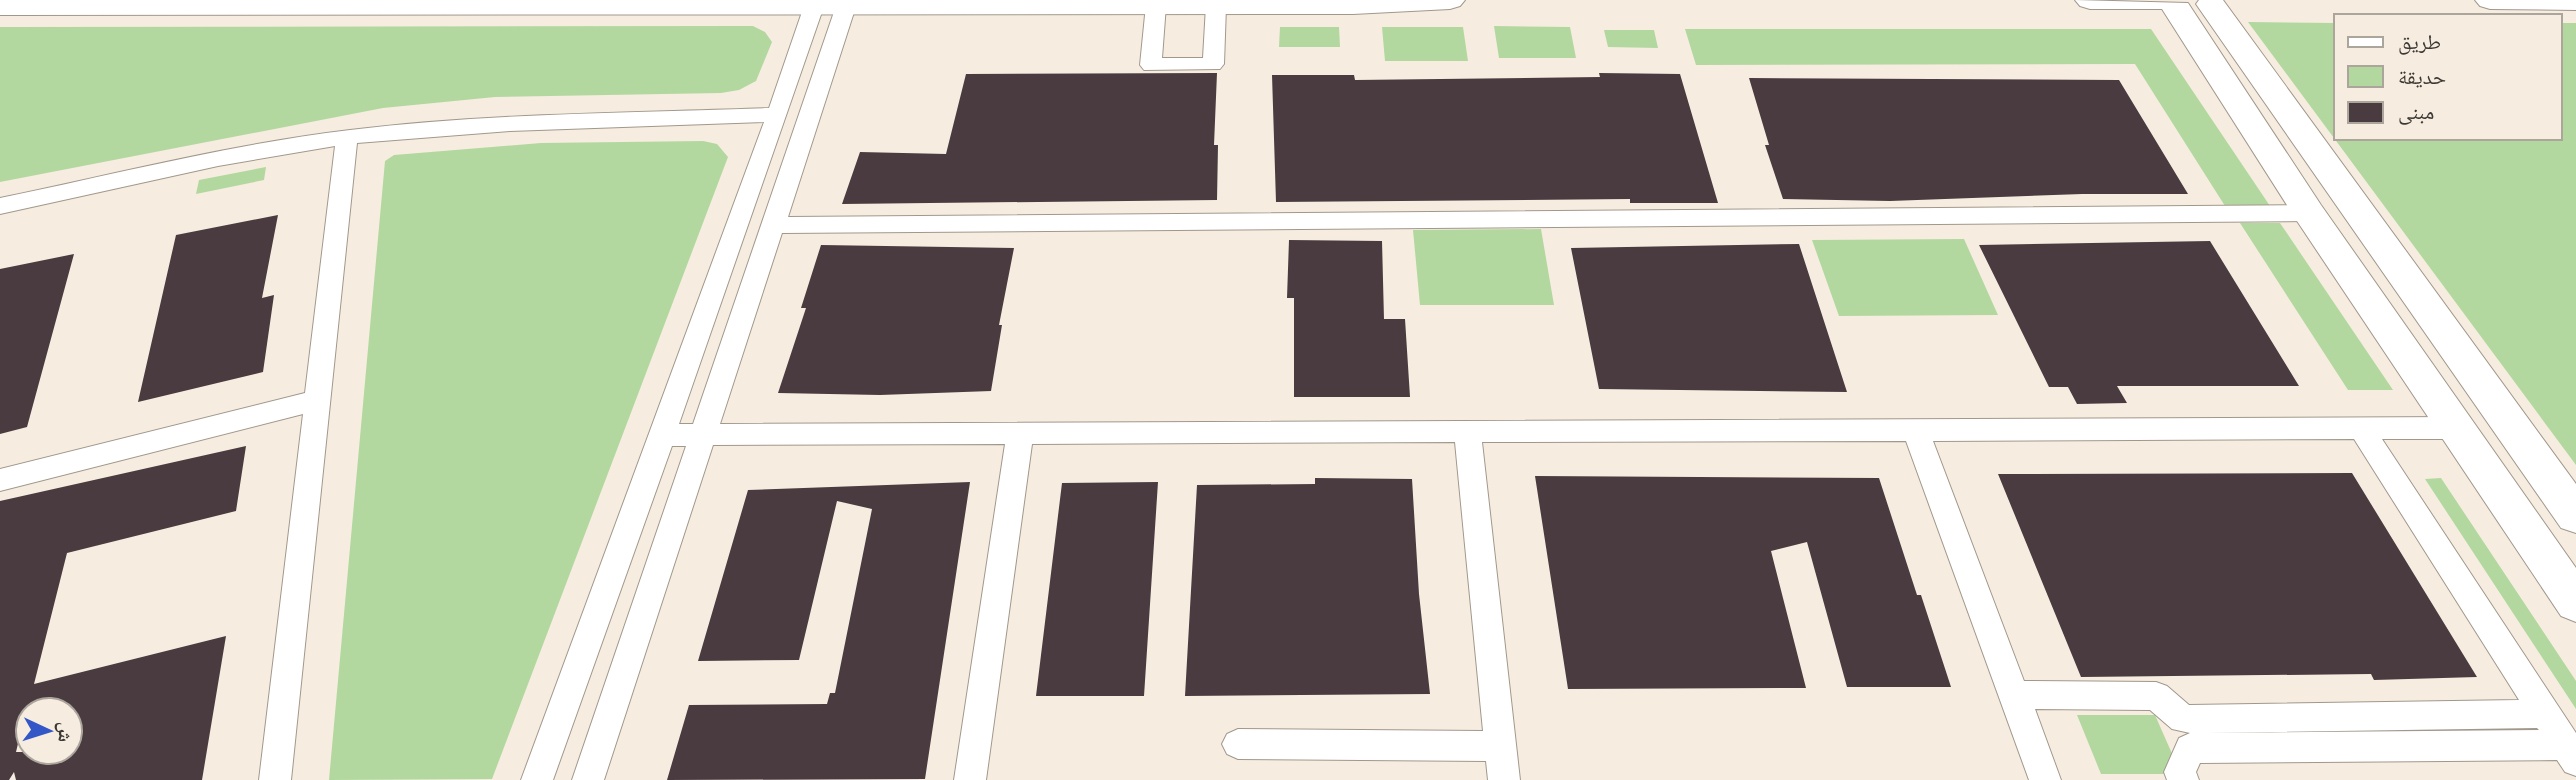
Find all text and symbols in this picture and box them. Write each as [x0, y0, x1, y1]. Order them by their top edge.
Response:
legend [2334, 14, 2562, 140]
text: طريق [2398, 29, 2441, 55]
text: حديقة [2398, 64, 2446, 90]
text: مبنى [2398, 99, 2434, 125]
north arrow [14, 696, 84, 766]
text: ش [53, 721, 78, 743]

